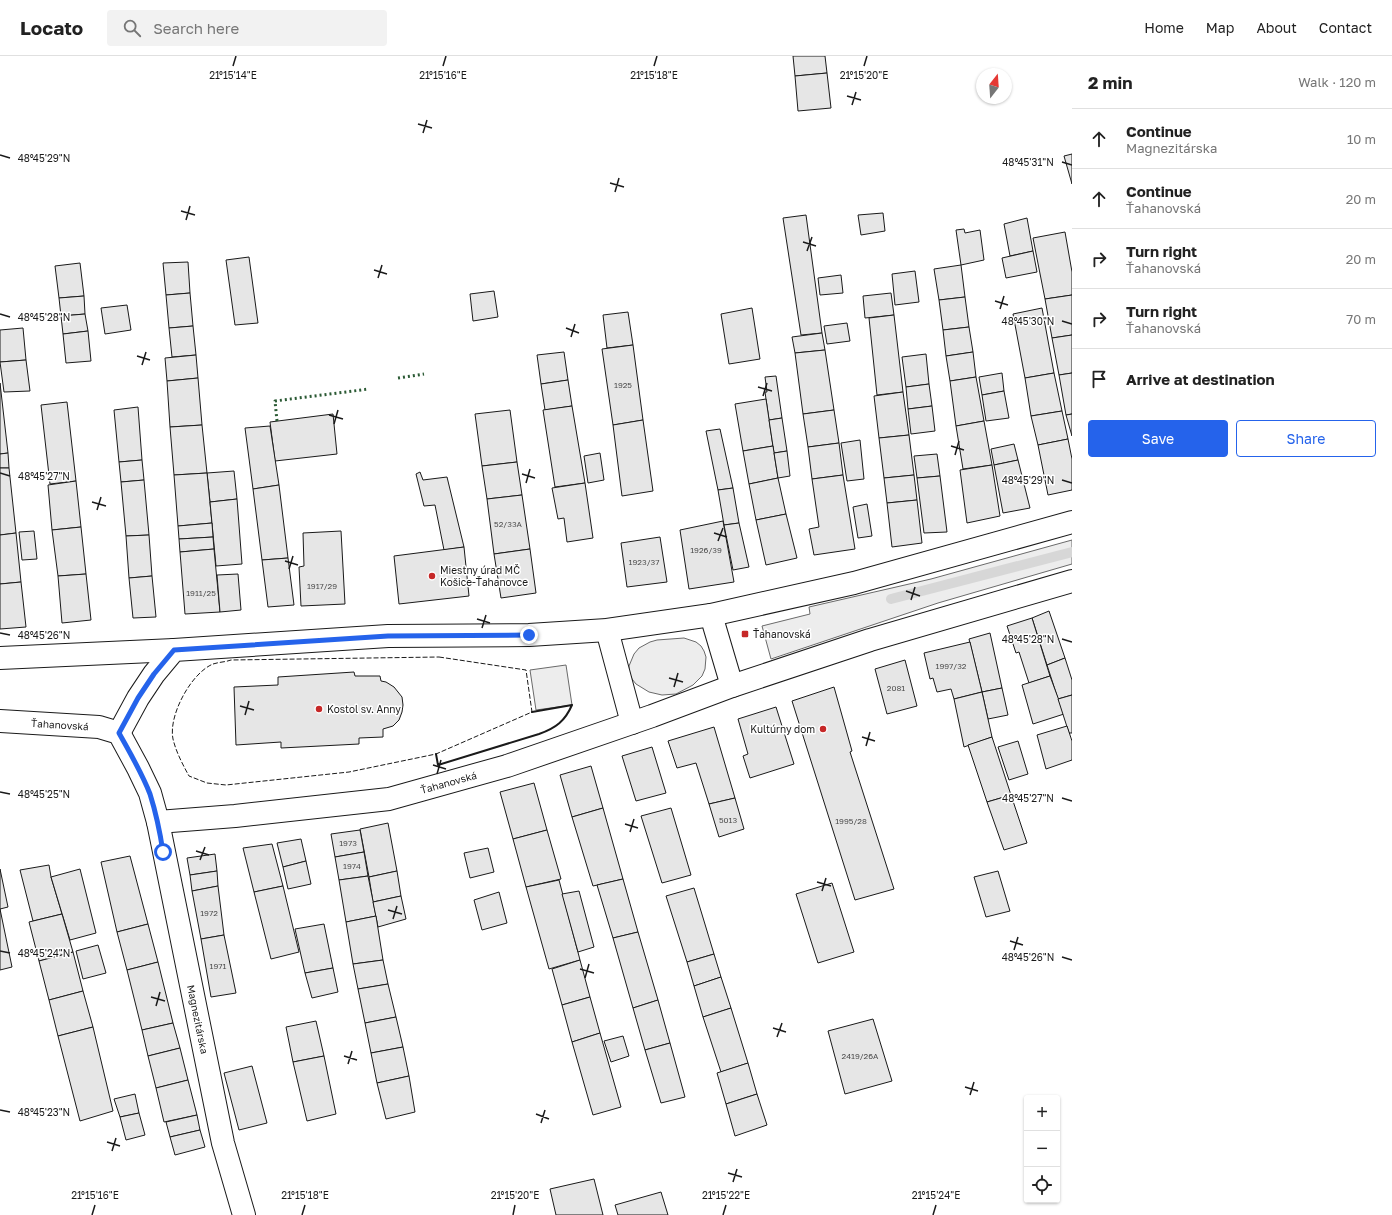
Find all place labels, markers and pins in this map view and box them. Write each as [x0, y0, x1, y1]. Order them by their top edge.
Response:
place label: Miestny úrad MČ Košice-Ťahanovce [440, 564, 528, 588]
marker: Miestny úrad MČ Košice-Ťahanovce [427, 571, 437, 581]
place label: Ťahanovská [753, 628, 811, 640]
marker: Ťahanovská [740, 629, 750, 639]
place label: Kostol sv. Anny [327, 703, 401, 715]
marker: Kostol sv. Anny [314, 704, 324, 714]
place label: Kultúrny dom [750, 723, 815, 735]
marker: Kultúrny dom [818, 724, 828, 734]

